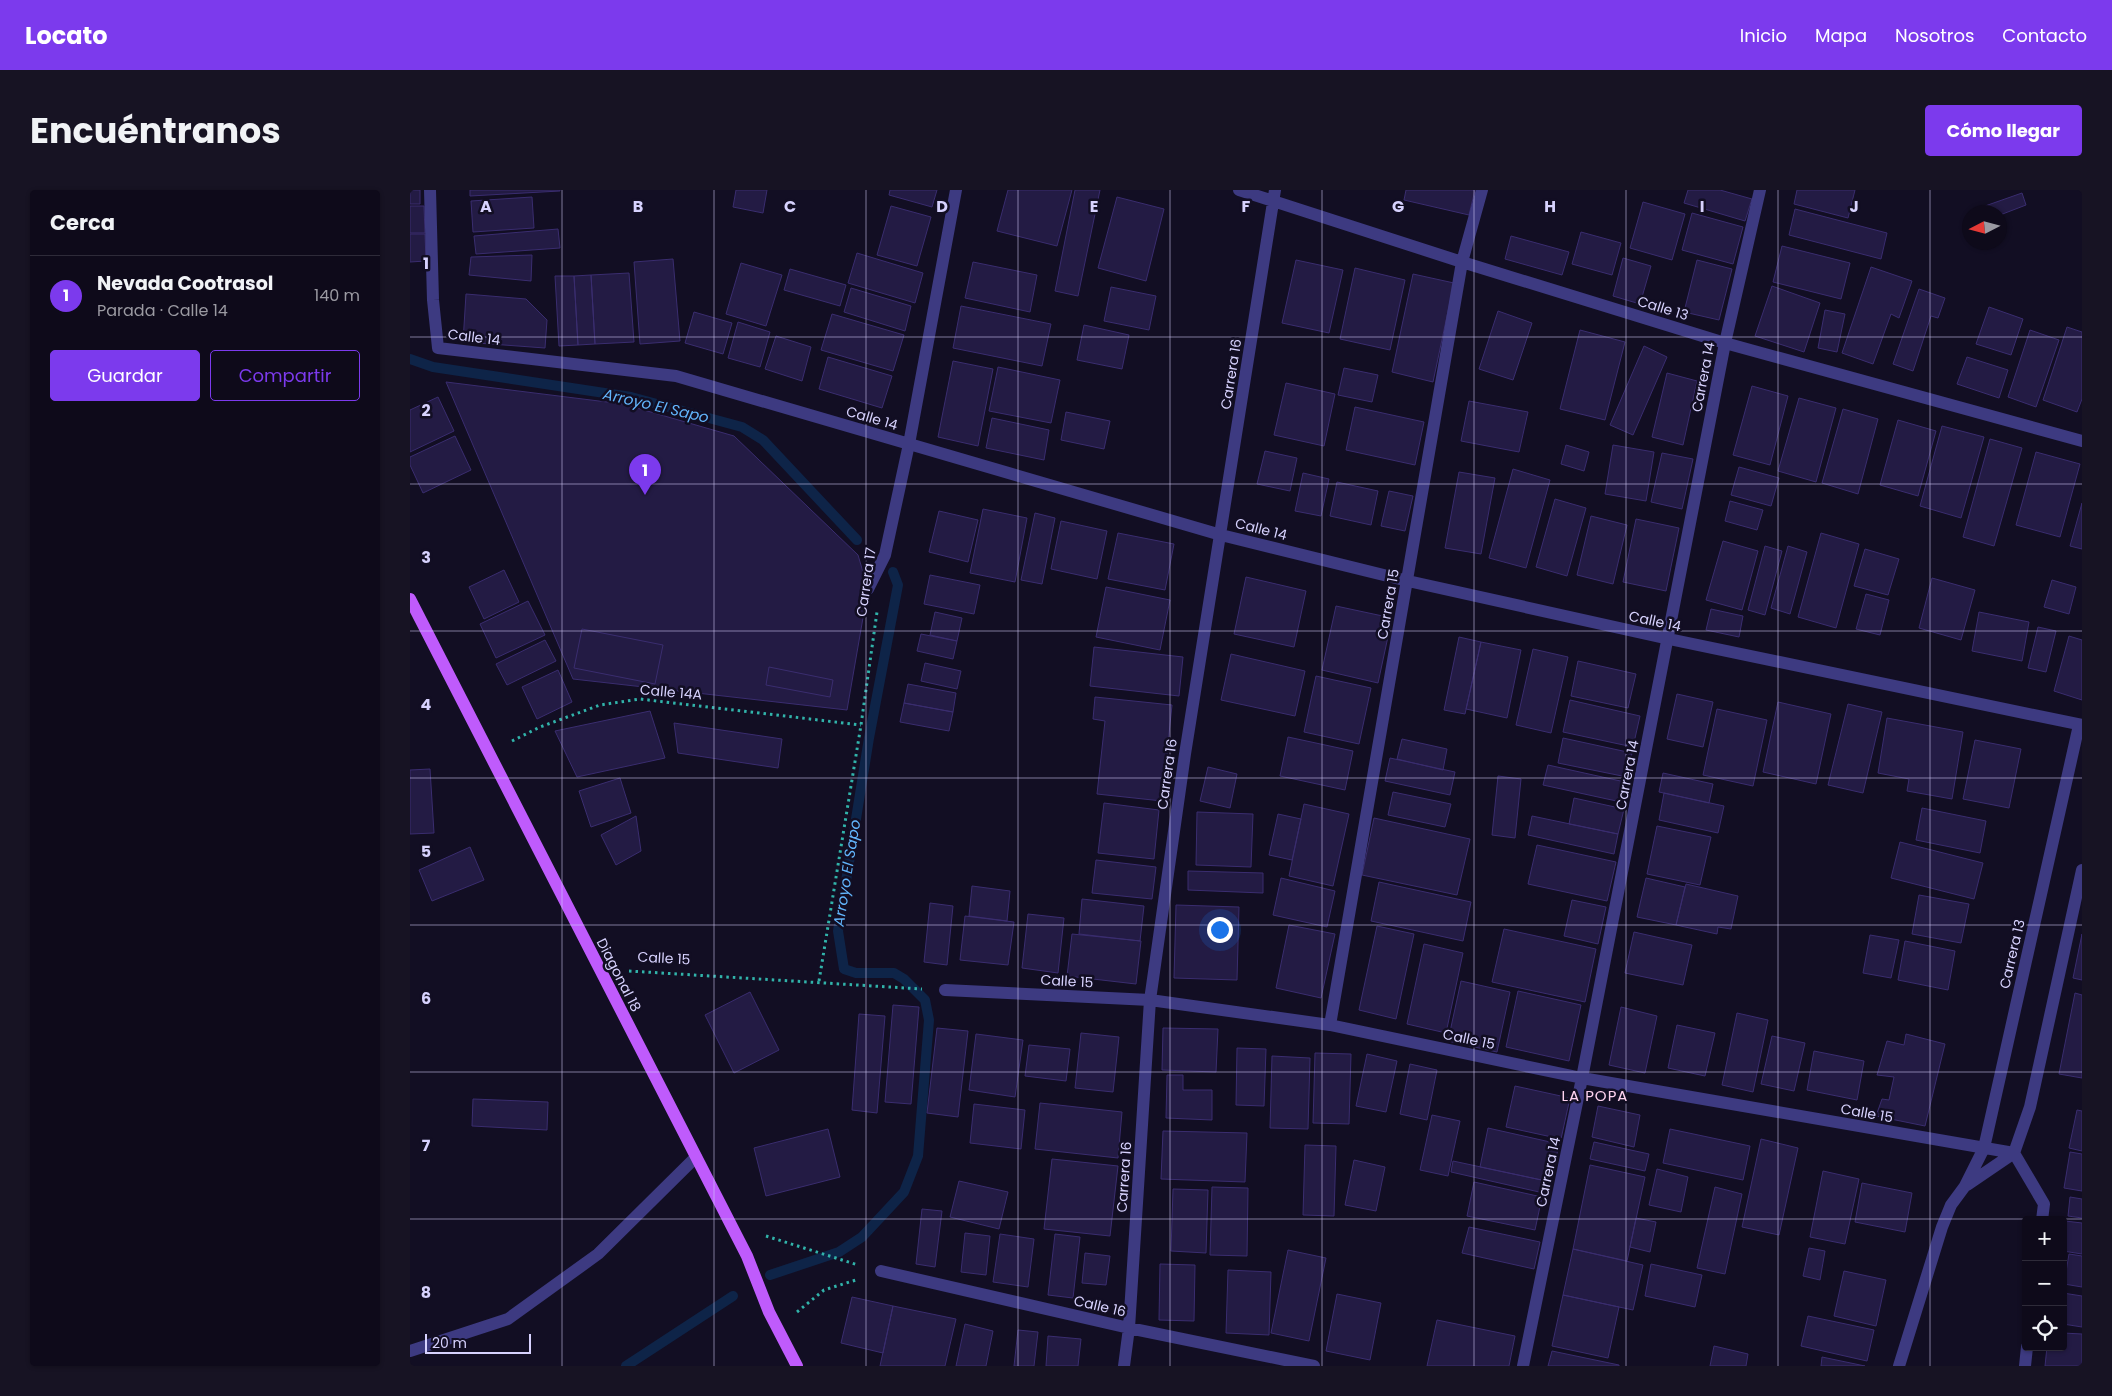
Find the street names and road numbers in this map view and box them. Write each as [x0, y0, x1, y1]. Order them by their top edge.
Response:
street label: Calle 13 [1635, 291, 1691, 325]
street label: Calle 14 [447, 324, 502, 350]
street label: Carrera 16 [1216, 337, 1246, 411]
street label: Carrera 14 [1686, 340, 1720, 414]
street label: Calle 14 [844, 401, 900, 435]
street label: Calle 14 [1233, 513, 1289, 545]
street label: Carrera 17 [851, 546, 881, 618]
street label: Carrera 15 [1372, 567, 1404, 641]
street label: Calle 14 [1627, 606, 1683, 636]
street label: Calle 14A [639, 679, 703, 705]
street label: Carrera 16 [1152, 737, 1182, 811]
street label: Carrera 14 [1610, 738, 1644, 812]
street label: Carrera 13 [1994, 917, 2030, 991]
street label: Diagonal 18 [592, 935, 646, 1015]
street label: Calle 15 [637, 947, 691, 969]
street label: Calle 15 [1040, 970, 1094, 992]
street label: Calle 15 [1441, 1024, 1497, 1054]
street label: Calle 15 [1839, 1099, 1895, 1127]
street label: Carrera 14 [1531, 1135, 1565, 1209]
street label: Carrera 16 [1112, 1141, 1136, 1213]
street label: Calle 16 [1072, 1290, 1128, 1322]

